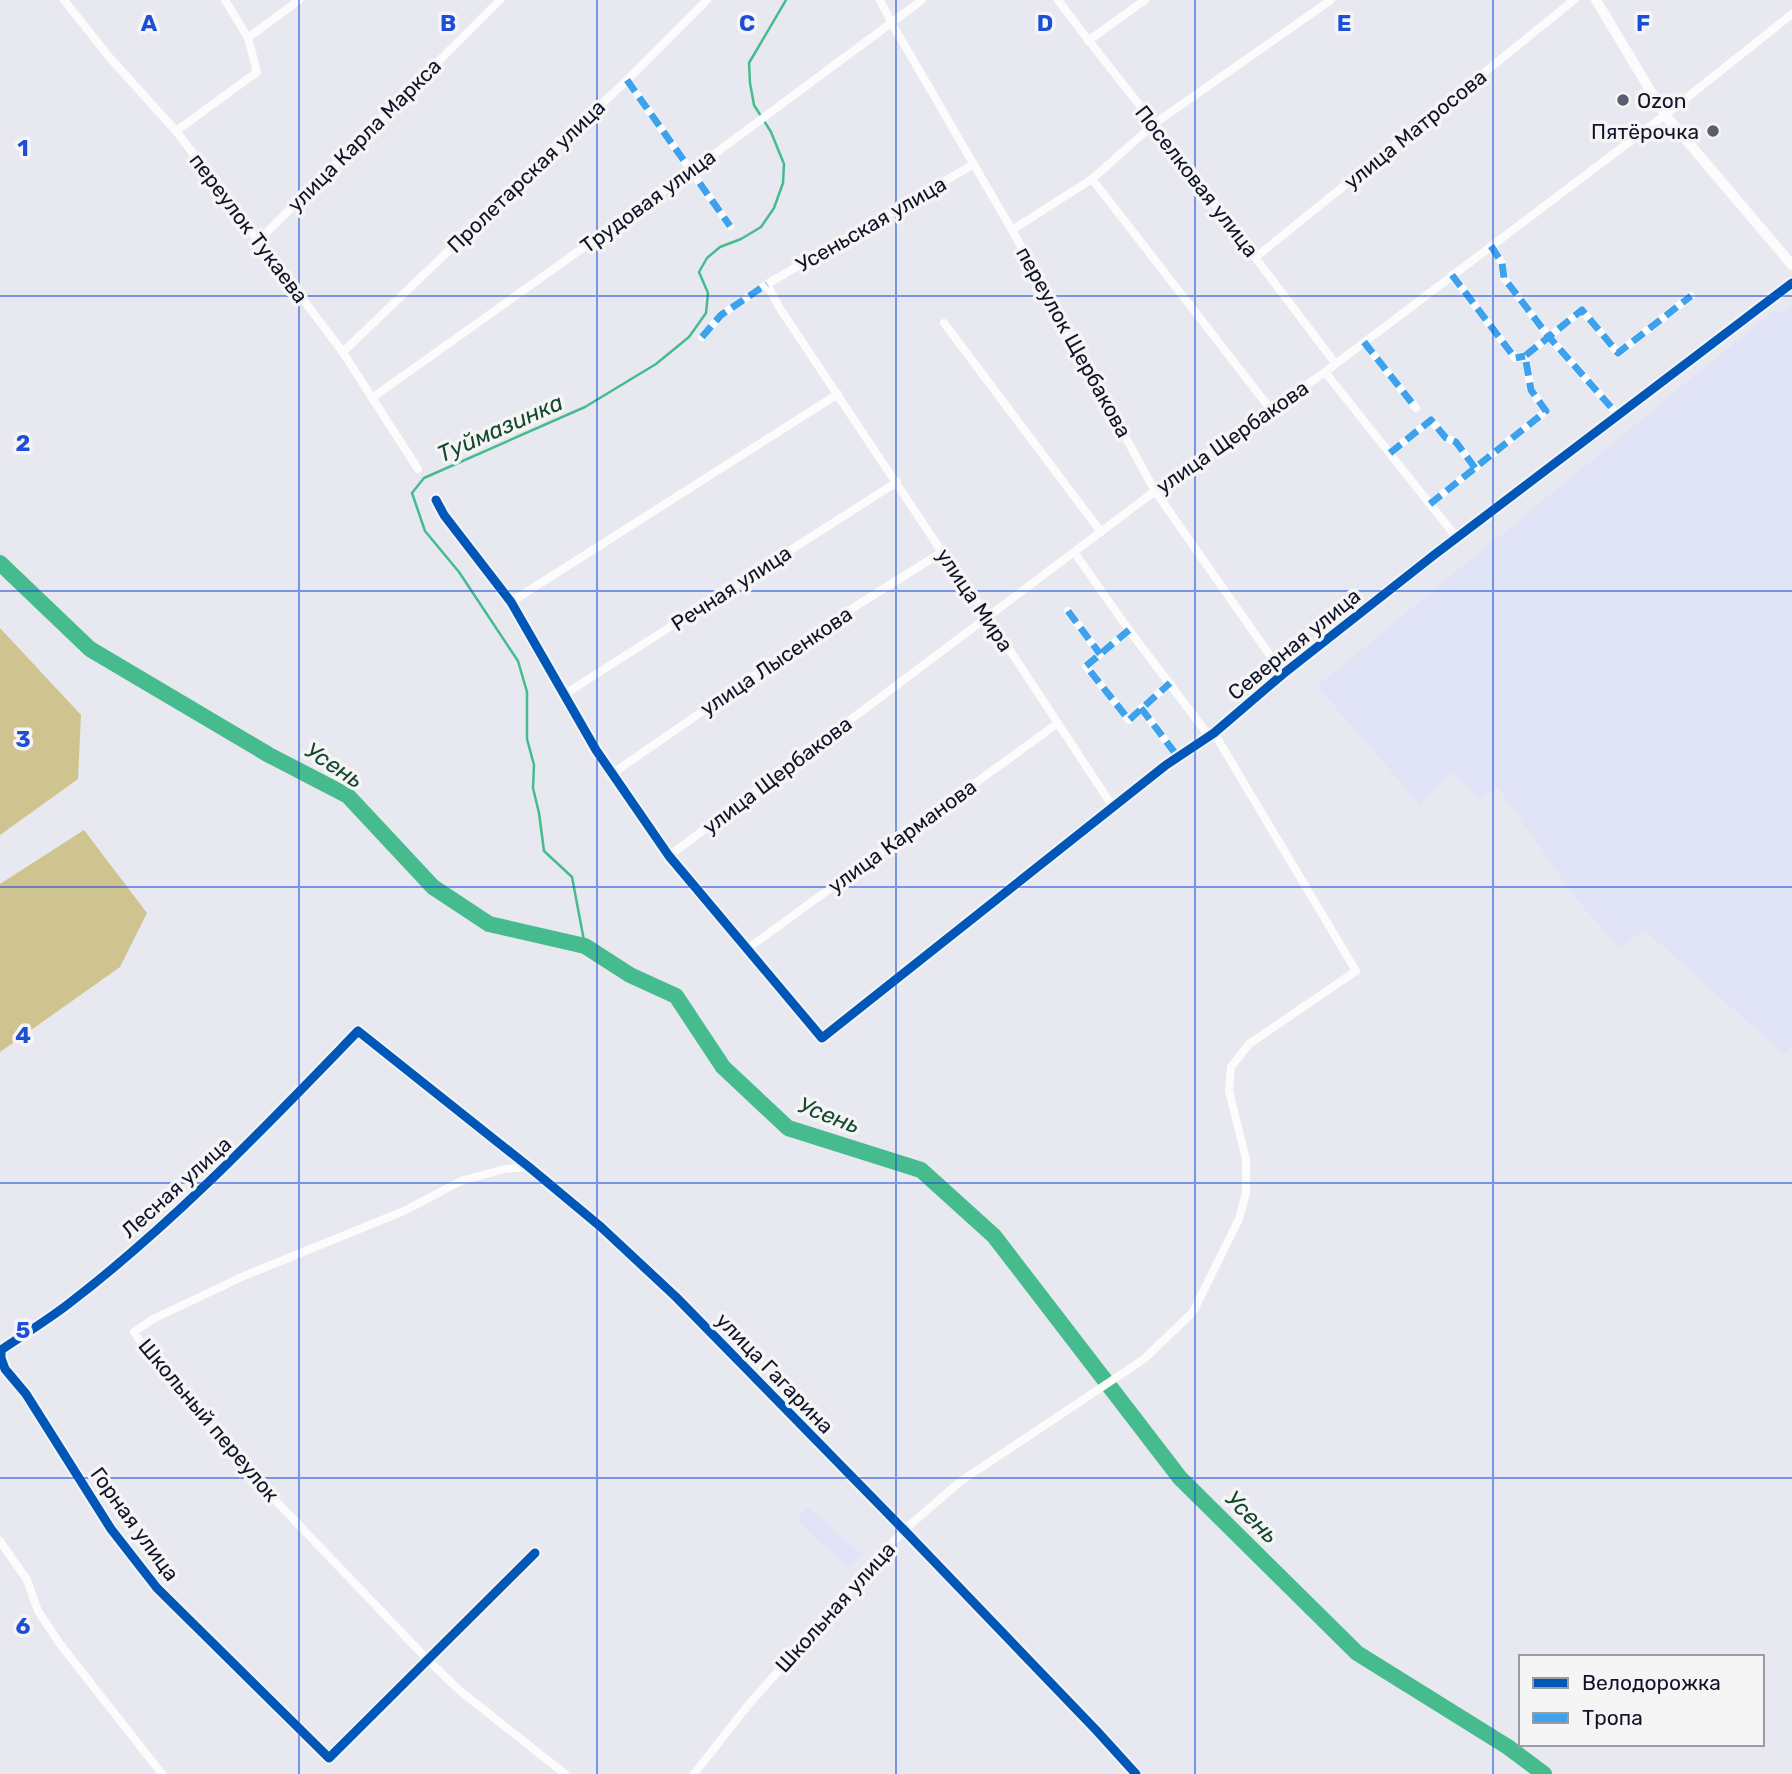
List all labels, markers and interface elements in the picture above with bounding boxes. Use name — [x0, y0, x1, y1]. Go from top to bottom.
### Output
text: A — [141, 9, 158, 37]
text: B — [440, 9, 456, 37]
text: C — [739, 9, 755, 37]
text: D — [1037, 9, 1053, 37]
text: E — [1337, 9, 1351, 37]
text: F — [1636, 9, 1650, 37]
street label: улица Карла Маркса — [282, 53, 446, 217]
street label: улица Матросова — [1339, 64, 1491, 194]
place label: Ozon — [1637, 88, 1687, 113]
marker: Ozon — [1615, 92, 1631, 108]
street label: Пролетарская улица — [442, 94, 610, 258]
street label: Поселковая улица — [1130, 100, 1264, 262]
place label: Пятёрочка — [1591, 119, 1699, 144]
marker: Пятёрочка — [1705, 123, 1721, 139]
text: 1 — [17, 134, 29, 162]
street label: Трудовая улица — [576, 144, 720, 258]
street label: переулок Тукаева — [184, 148, 314, 308]
street label: Усеньская улица — [792, 171, 950, 277]
street label: переулок Щербакова — [1011, 242, 1137, 442]
street label: улица Щербакова — [1151, 375, 1313, 499]
water label: Туймазинка — [433, 388, 567, 468]
text: 2 — [16, 429, 30, 457]
street label: Речная улица — [666, 540, 796, 636]
street label: улица Мира — [931, 544, 1019, 656]
street label: Северная улица — [1223, 583, 1365, 705]
street label: улица Лысенкова — [695, 601, 857, 721]
street label: улица Щербакова — [698, 711, 856, 839]
text: 3 — [15, 725, 31, 753]
water label: Усень — [300, 736, 368, 794]
street label: улица Карманова — [823, 774, 981, 898]
text: 4 — [15, 1021, 31, 1049]
water label: Усень — [794, 1091, 864, 1139]
street label: Лесная улица — [116, 1131, 236, 1243]
street label: улица Гагарина — [711, 1307, 839, 1439]
text: 5 — [16, 1316, 31, 1344]
street label: Школьный переулок — [133, 1333, 285, 1507]
street label: Горная улица — [85, 1462, 185, 1586]
water label: Усень — [1220, 1485, 1284, 1549]
street label: Школьная улица — [770, 1537, 900, 1677]
text: 6 — [16, 1612, 31, 1640]
legend — [1519, 1655, 1764, 1746]
text: Велодорожка — [1582, 1670, 1721, 1695]
text: Тропа — [1582, 1705, 1643, 1730]

